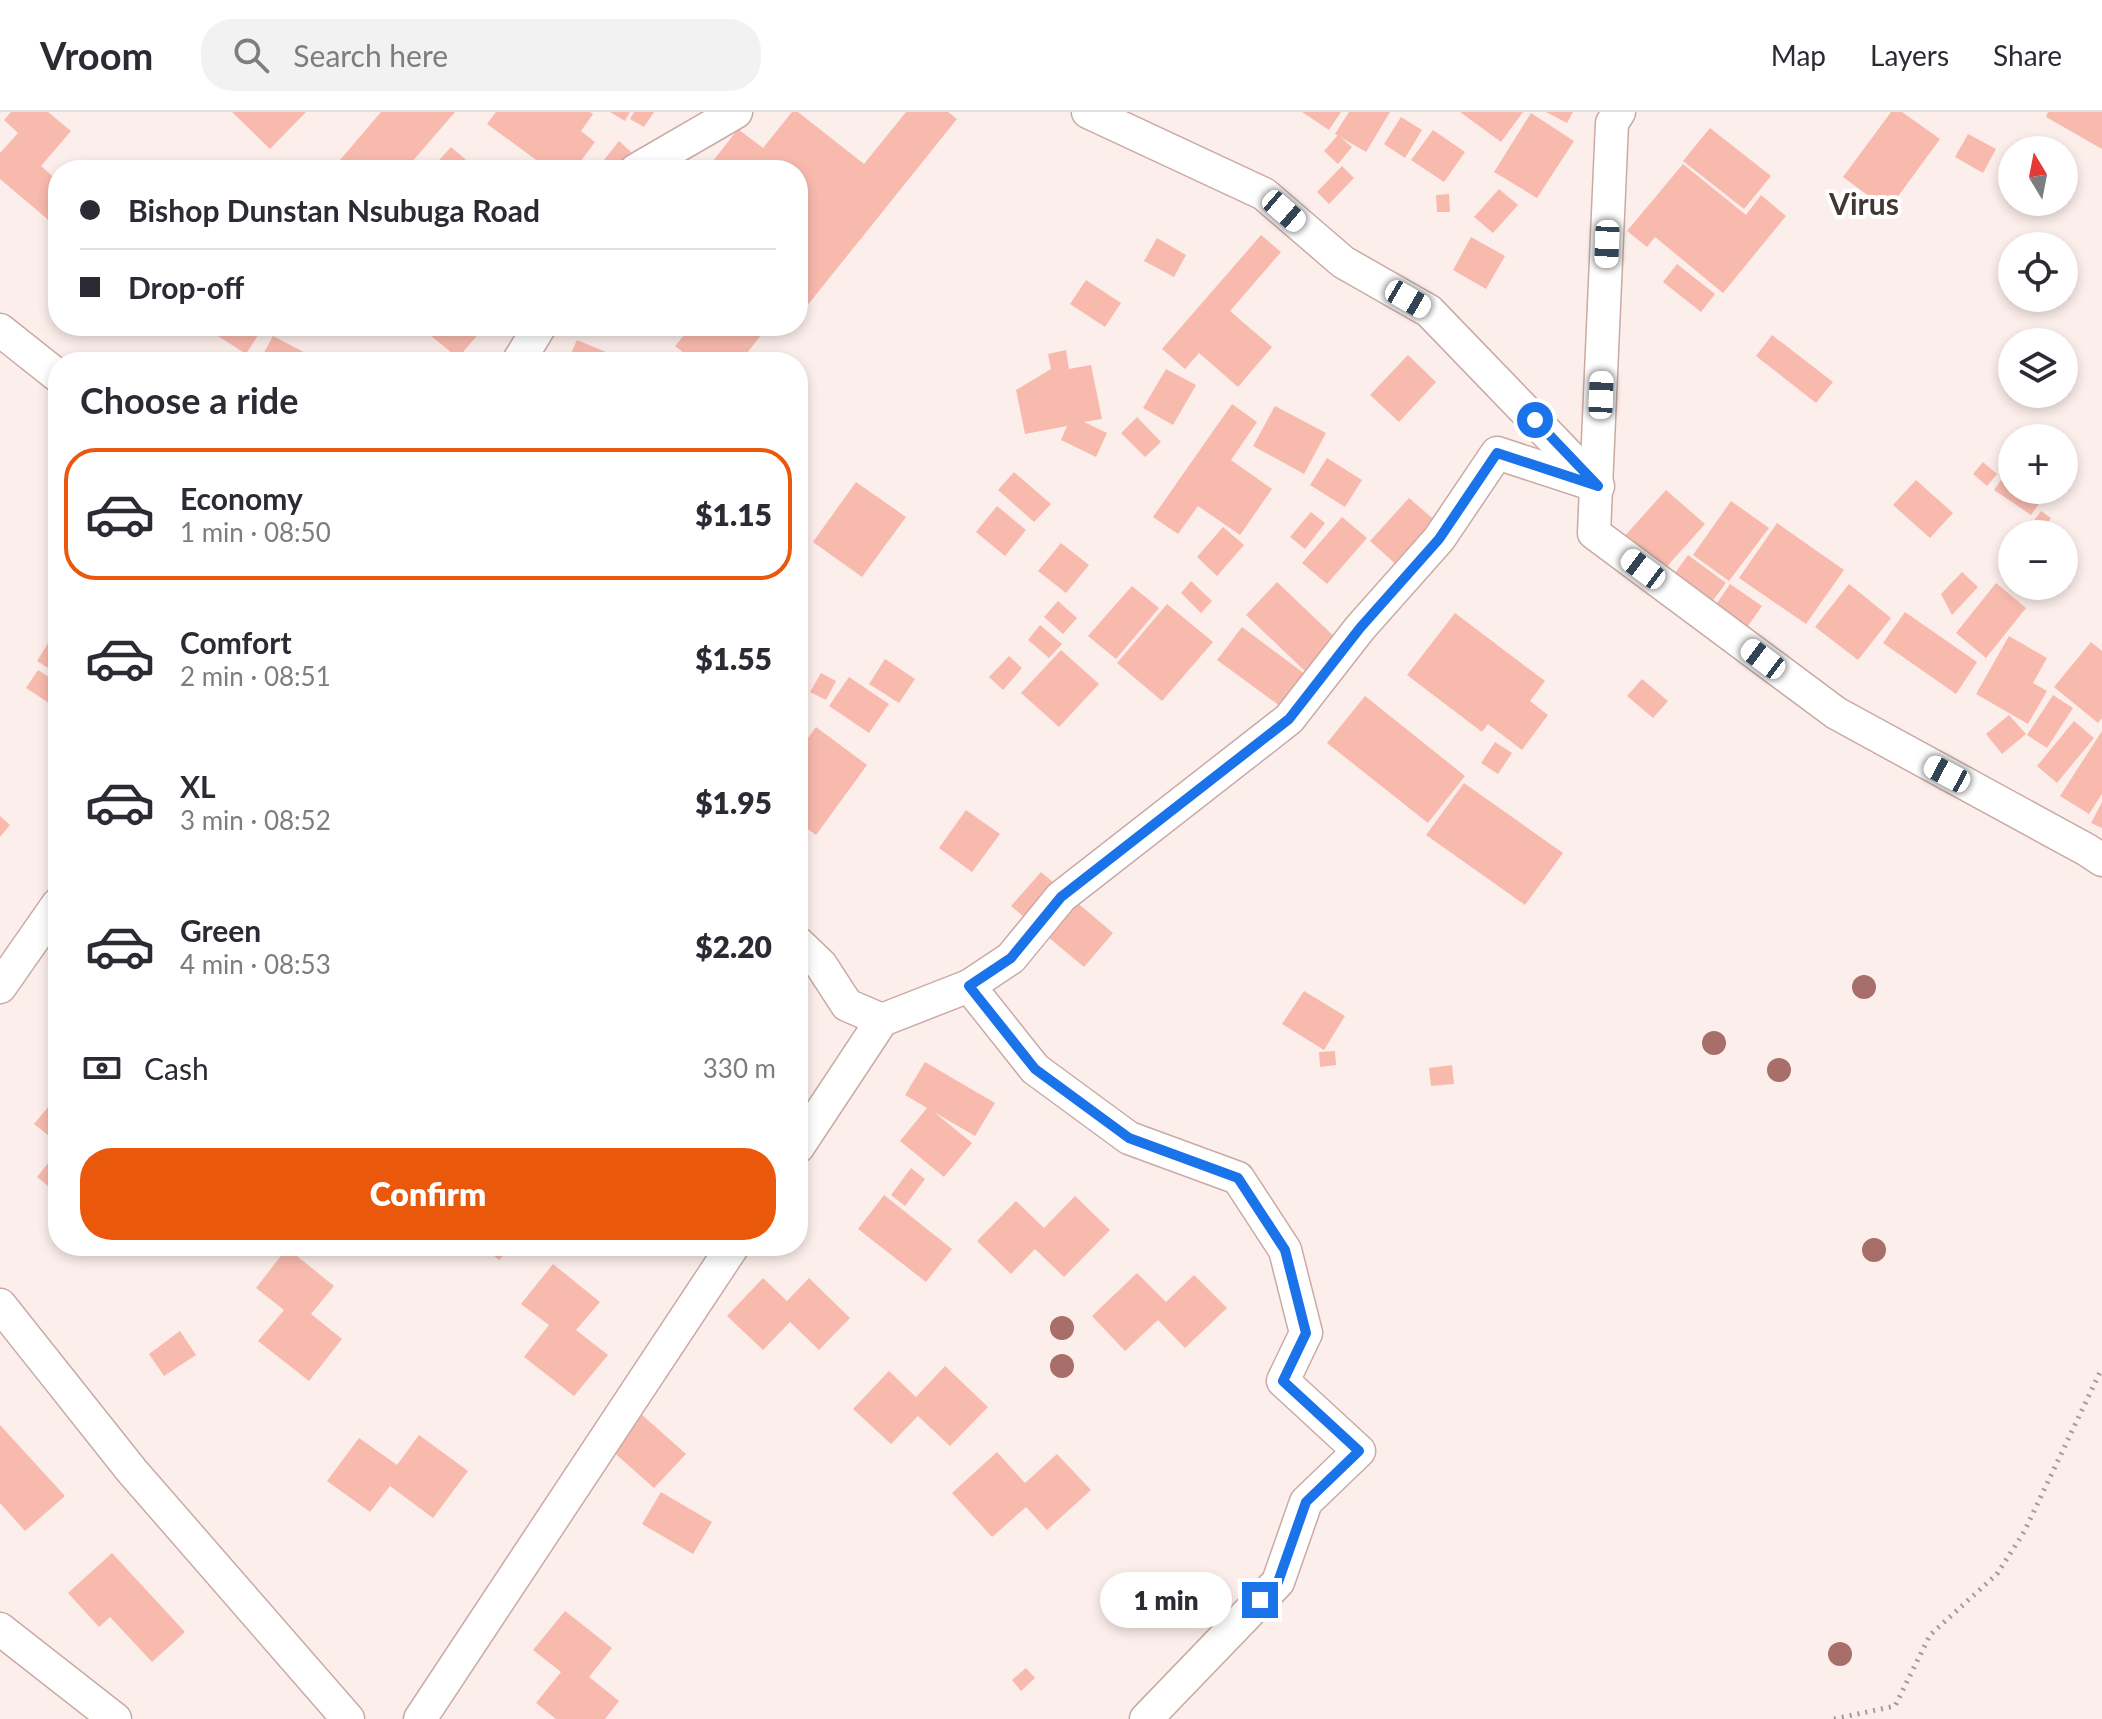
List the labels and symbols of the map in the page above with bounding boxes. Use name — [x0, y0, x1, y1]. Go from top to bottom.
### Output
north arrow — [1998, 136, 2078, 216]
district label: Virus — [1828, 185, 1899, 221]
car — [1258, 186, 1310, 236]
car — [1594, 220, 1620, 268]
car — [1381, 277, 1435, 321]
car — [1588, 371, 1614, 419]
route start — [1517, 402, 1553, 438]
car — [1617, 545, 1669, 593]
car — [1737, 635, 1789, 683]
car — [1920, 752, 1974, 796]
callout: 1 min — [1100, 1572, 1232, 1628]
route end — [1242, 1582, 1278, 1618]

